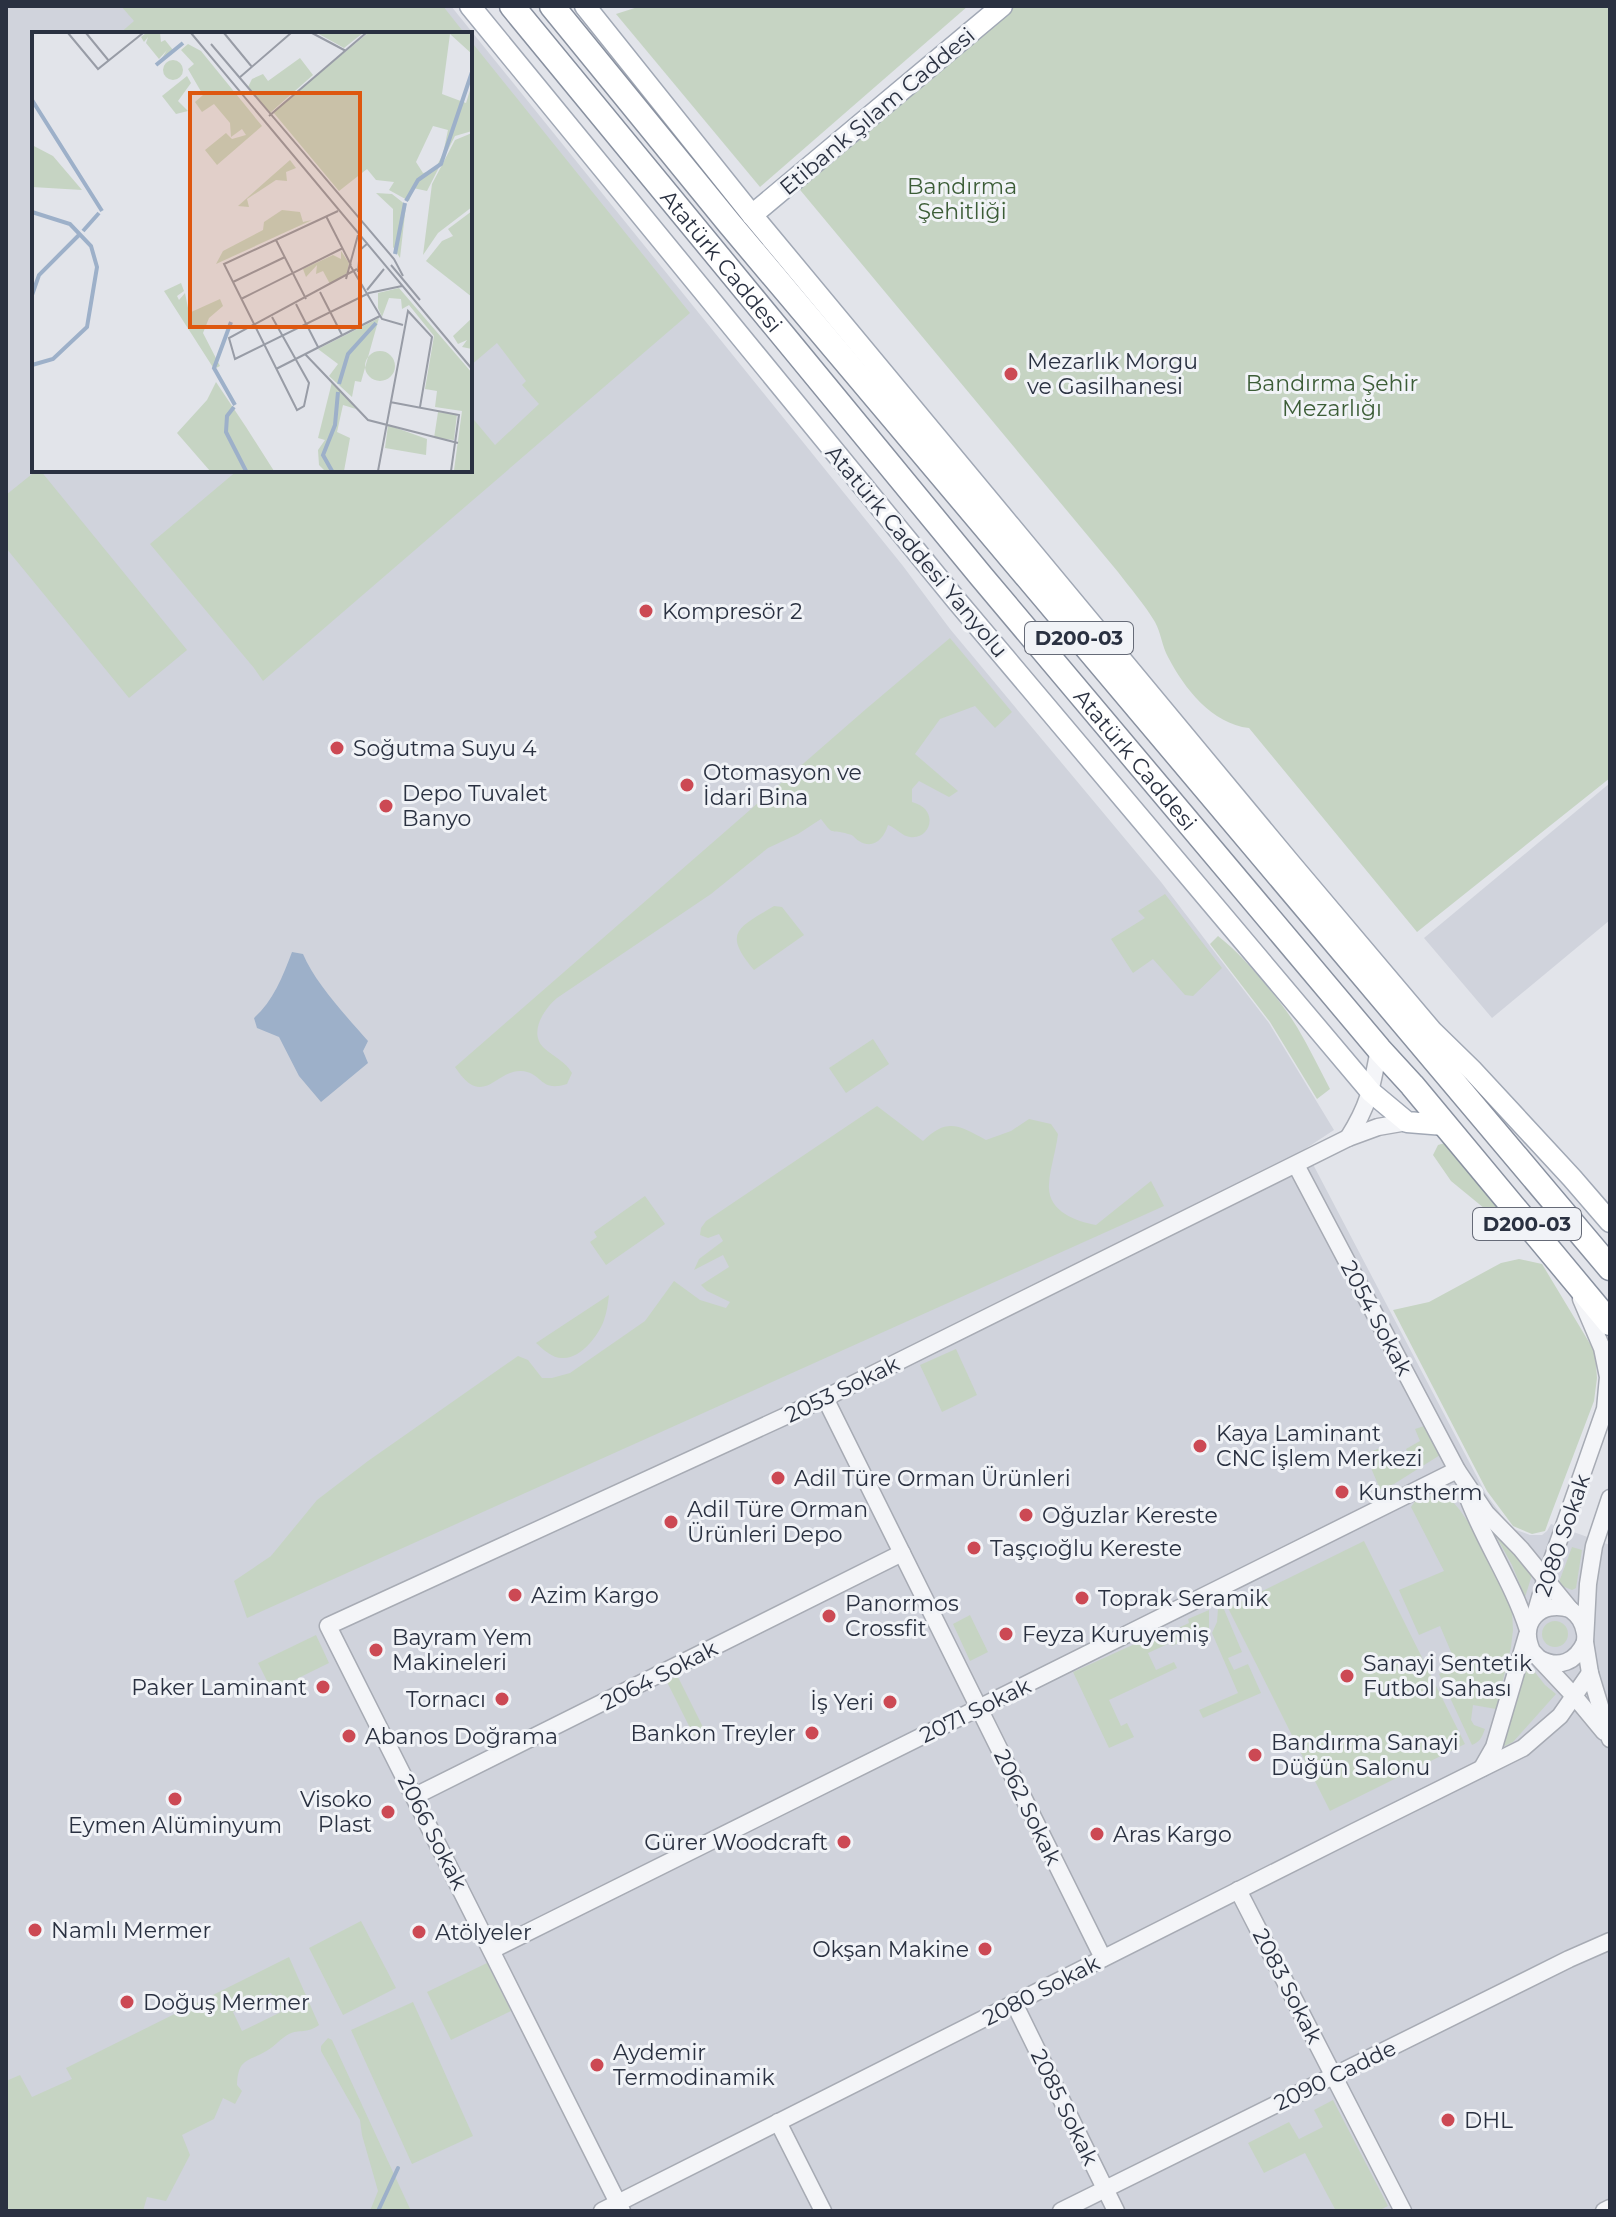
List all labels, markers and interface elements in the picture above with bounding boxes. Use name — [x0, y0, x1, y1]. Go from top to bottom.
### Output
street label: Etibank Şılam Caddesi — [774, 22, 980, 201]
inset map — [32, 32, 472, 472]
park label: Bandırma Şehitliği — [907, 173, 1017, 225]
street label: Atatürk Caddesi — [655, 184, 788, 338]
place label: Mezarlık Morgu ve Gasilhanesi — [1027, 348, 1198, 400]
marker: Mezarlık Morgu ve Gasilhanesi — [1002, 365, 1020, 383]
park label: Bandırma Şehir Mezarlığı — [1246, 370, 1418, 422]
street label: Atatürk Caddesi Yanyolu — [820, 440, 1013, 663]
place label: Kompresör 2 — [662, 598, 803, 625]
marker: Kompresör 2 — [637, 602, 655, 620]
road number: D200-03 — [1025, 622, 1133, 654]
street label: Atatürk Caddesi — [1068, 684, 1202, 836]
place label: Soğutma Suyu 4 — [353, 735, 537, 762]
marker: Soğutma Suyu 4 — [328, 739, 346, 757]
place label: Otomasyon ve İdari Bina — [703, 759, 862, 811]
marker: Otomasyon ve İdari Bina — [678, 776, 696, 794]
place label: Depo Tuvalet Banyo — [402, 780, 548, 832]
marker: Depo Tuvalet Banyo — [377, 797, 395, 815]
road number: D200-03 — [1473, 1208, 1581, 1240]
street label: 2054 Sokak — [1335, 1256, 1418, 1381]
street label: 2053 Sokak — [781, 1350, 905, 1429]
place label: Kaya Laminant CNC İşlem Merkezi — [1216, 1420, 1423, 1472]
marker: Kaya Laminant CNC İşlem Merkezi — [1191, 1437, 1209, 1455]
place label: Adil Türe Orman Ürünleri — [794, 1465, 1071, 1492]
marker: Adil Türe Orman Ürünleri — [769, 1469, 787, 1487]
street label: 2080 Sokak — [1529, 1470, 1596, 1600]
place label: Kunstherm — [1358, 1479, 1483, 1506]
marker: Kunstherm — [1333, 1483, 1351, 1501]
place label: Adil Türe Orman Ürünleri Depo — [687, 1496, 868, 1548]
place label: Oğuzlar Kereste — [1042, 1502, 1218, 1529]
marker: Oğuzlar Kereste — [1017, 1506, 1035, 1524]
marker: Adil Türe Orman Ürünleri Depo — [662, 1513, 680, 1531]
place label: Taşçıoğlu Kereste — [990, 1535, 1182, 1562]
marker: Taşçıoğlu Kereste — [965, 1539, 983, 1557]
place label: Azim Kargo — [531, 1582, 659, 1609]
place label: Toprak Seramik — [1098, 1585, 1269, 1612]
marker: Azim Kargo — [506, 1586, 524, 1604]
marker: Toprak Seramik — [1073, 1589, 1091, 1607]
place label: Panormos Crossfit — [845, 1590, 959, 1642]
marker: Panormos Crossfit — [820, 1607, 838, 1625]
place label: Feyza Kuruyemiş — [1022, 1621, 1209, 1648]
place label: Bayram Yem Makineleri — [392, 1624, 532, 1676]
marker: Feyza Kuruyemiş — [997, 1625, 1015, 1643]
street label: 2064 Sokak — [596, 1634, 723, 1716]
marker: Bayram Yem Makineleri — [367, 1641, 385, 1659]
place label: Sanayi Sentetik Futbol Sahası — [1363, 1650, 1533, 1702]
marker: Sanayi Sentetik Futbol Sahası — [1338, 1667, 1356, 1685]
street label: 2071 Sokak — [915, 1672, 1036, 1749]
place label: Paker Laminant — [131, 1674, 307, 1701]
marker: Paker Laminant — [314, 1678, 332, 1696]
place label: Tornacı — [406, 1686, 486, 1713]
place label: İş Yeri — [810, 1689, 874, 1716]
marker: Tornacı — [493, 1690, 511, 1708]
marker: İş Yeri — [881, 1693, 899, 1711]
place label: Bankon Treyler — [630, 1720, 796, 1747]
place label: Abanos Doğrama — [365, 1723, 558, 1750]
marker: Bankon Treyler — [803, 1724, 821, 1742]
marker: Abanos Doğrama — [340, 1727, 358, 1745]
place label: Bandırma Sanayi Düğün Salonu — [1271, 1729, 1459, 1781]
street label: 2062 Sokak — [988, 1745, 1067, 1870]
marker: Bandırma Sanayi Düğün Salonu — [1246, 1746, 1264, 1764]
street label: 2066 Sokak — [392, 1770, 474, 1895]
place label: Visoko Plast — [300, 1786, 372, 1838]
marker: Eymen Alüminyum — [166, 1790, 184, 1808]
marker: Visoko Plast — [379, 1803, 397, 1821]
place label: Eymen Alüminyum — [68, 1812, 282, 1839]
place label: Aras Kargo — [1113, 1821, 1232, 1848]
marker: Aras Kargo — [1088, 1825, 1106, 1843]
place label: Gürer Woodcraft — [644, 1829, 828, 1856]
marker: Gürer Woodcraft — [835, 1833, 853, 1851]
place label: Namlı Mermer — [51, 1917, 211, 1944]
place label: Atölyeler — [435, 1919, 532, 1946]
marker: Namlı Mermer — [26, 1921, 44, 1939]
marker: Atölyeler — [410, 1923, 428, 1941]
street label: 2083 Sokak — [1247, 1924, 1328, 2049]
place label: Okşan Makine — [812, 1936, 969, 1963]
marker: Okşan Makine — [976, 1940, 994, 1958]
street label: 2080 Sokak — [978, 1949, 1105, 2031]
place label: Doğuş Mermer — [143, 1989, 310, 2016]
marker: Doğuş Mermer — [118, 1993, 136, 2011]
street label: 2090 Cadde — [1270, 2034, 1401, 2117]
place label: Aydemir Termodinamik — [613, 2039, 775, 2091]
street label: 2085 Sokak — [1025, 2045, 1105, 2170]
marker: Aydemir Termodinamik — [588, 2056, 606, 2074]
place label: DHL — [1464, 2107, 1513, 2134]
marker: DHL — [1439, 2111, 1457, 2129]

